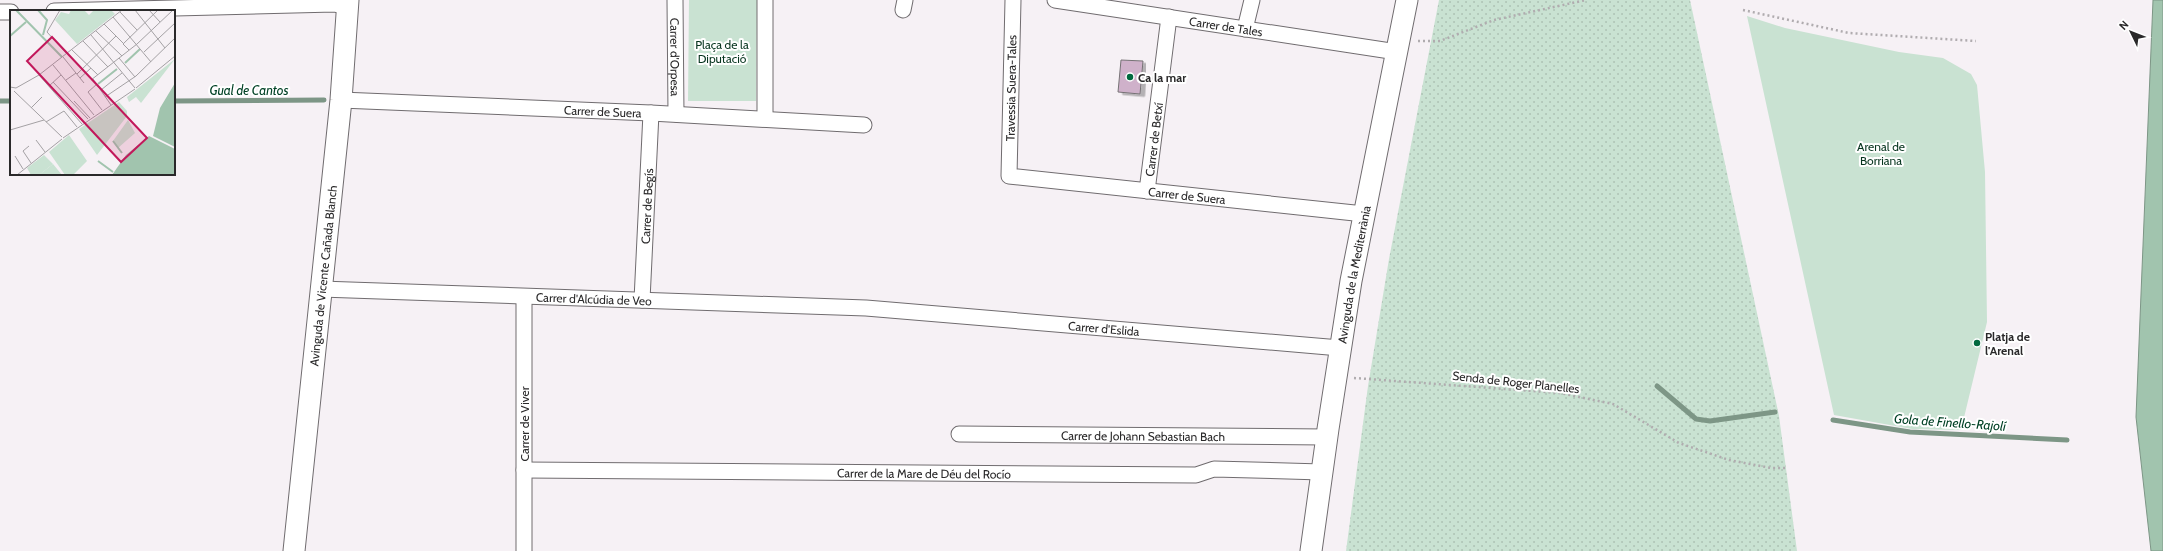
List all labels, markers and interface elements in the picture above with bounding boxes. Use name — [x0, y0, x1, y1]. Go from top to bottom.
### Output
inset map — [10, 10, 175, 175]
north arrow — [2111, 12, 2151, 52]
street label: Carrer de Tales — [1188, 13, 1264, 39]
street label: Carrer d'Orpesa — [668, 18, 683, 97]
text: N — [2116, 18, 2131, 33]
street label: Travessia Suera-Tales — [1003, 35, 1019, 141]
park label: Plaça de la Diputació — [695, 37, 749, 66]
place label: Ca la mar — [1138, 70, 1186, 85]
marker: Ca la mar — [1125, 72, 1135, 82]
water label: Gual de Cantos — [209, 82, 289, 98]
street label: Carrer de Betxí — [1141, 101, 1166, 177]
street label: Carrer de Suera — [564, 102, 642, 120]
park label: Arenal de Borriana — [1857, 139, 1905, 168]
street label: Carrer de Begís — [637, 168, 656, 244]
street label: Carrer de Suera — [1148, 183, 1227, 207]
street label: Avinguda de Vicente Cañada Blanch — [306, 184, 340, 367]
street label: Avinguda de la Mediterrània — [1334, 204, 1373, 344]
street label: Carrer d'Alcúdia de Veo — [536, 289, 652, 308]
street label: Carrer d'Eslida — [1068, 318, 1140, 339]
place label: Platja de l'Arenal — [1985, 329, 2030, 358]
marker: Platja de l'Arenal — [1972, 338, 1982, 348]
street label: Senda de Roger Planelles — [1452, 368, 1580, 396]
street label: Carrer de Viver — [517, 386, 532, 461]
water label: Gola de Finello-Rajolí — [1894, 410, 2008, 435]
street label: Carrer de Johann Sebastian Bach — [1061, 427, 1225, 444]
street label: Carrer de la Mare de Déu del Rocío — [837, 465, 1011, 481]

